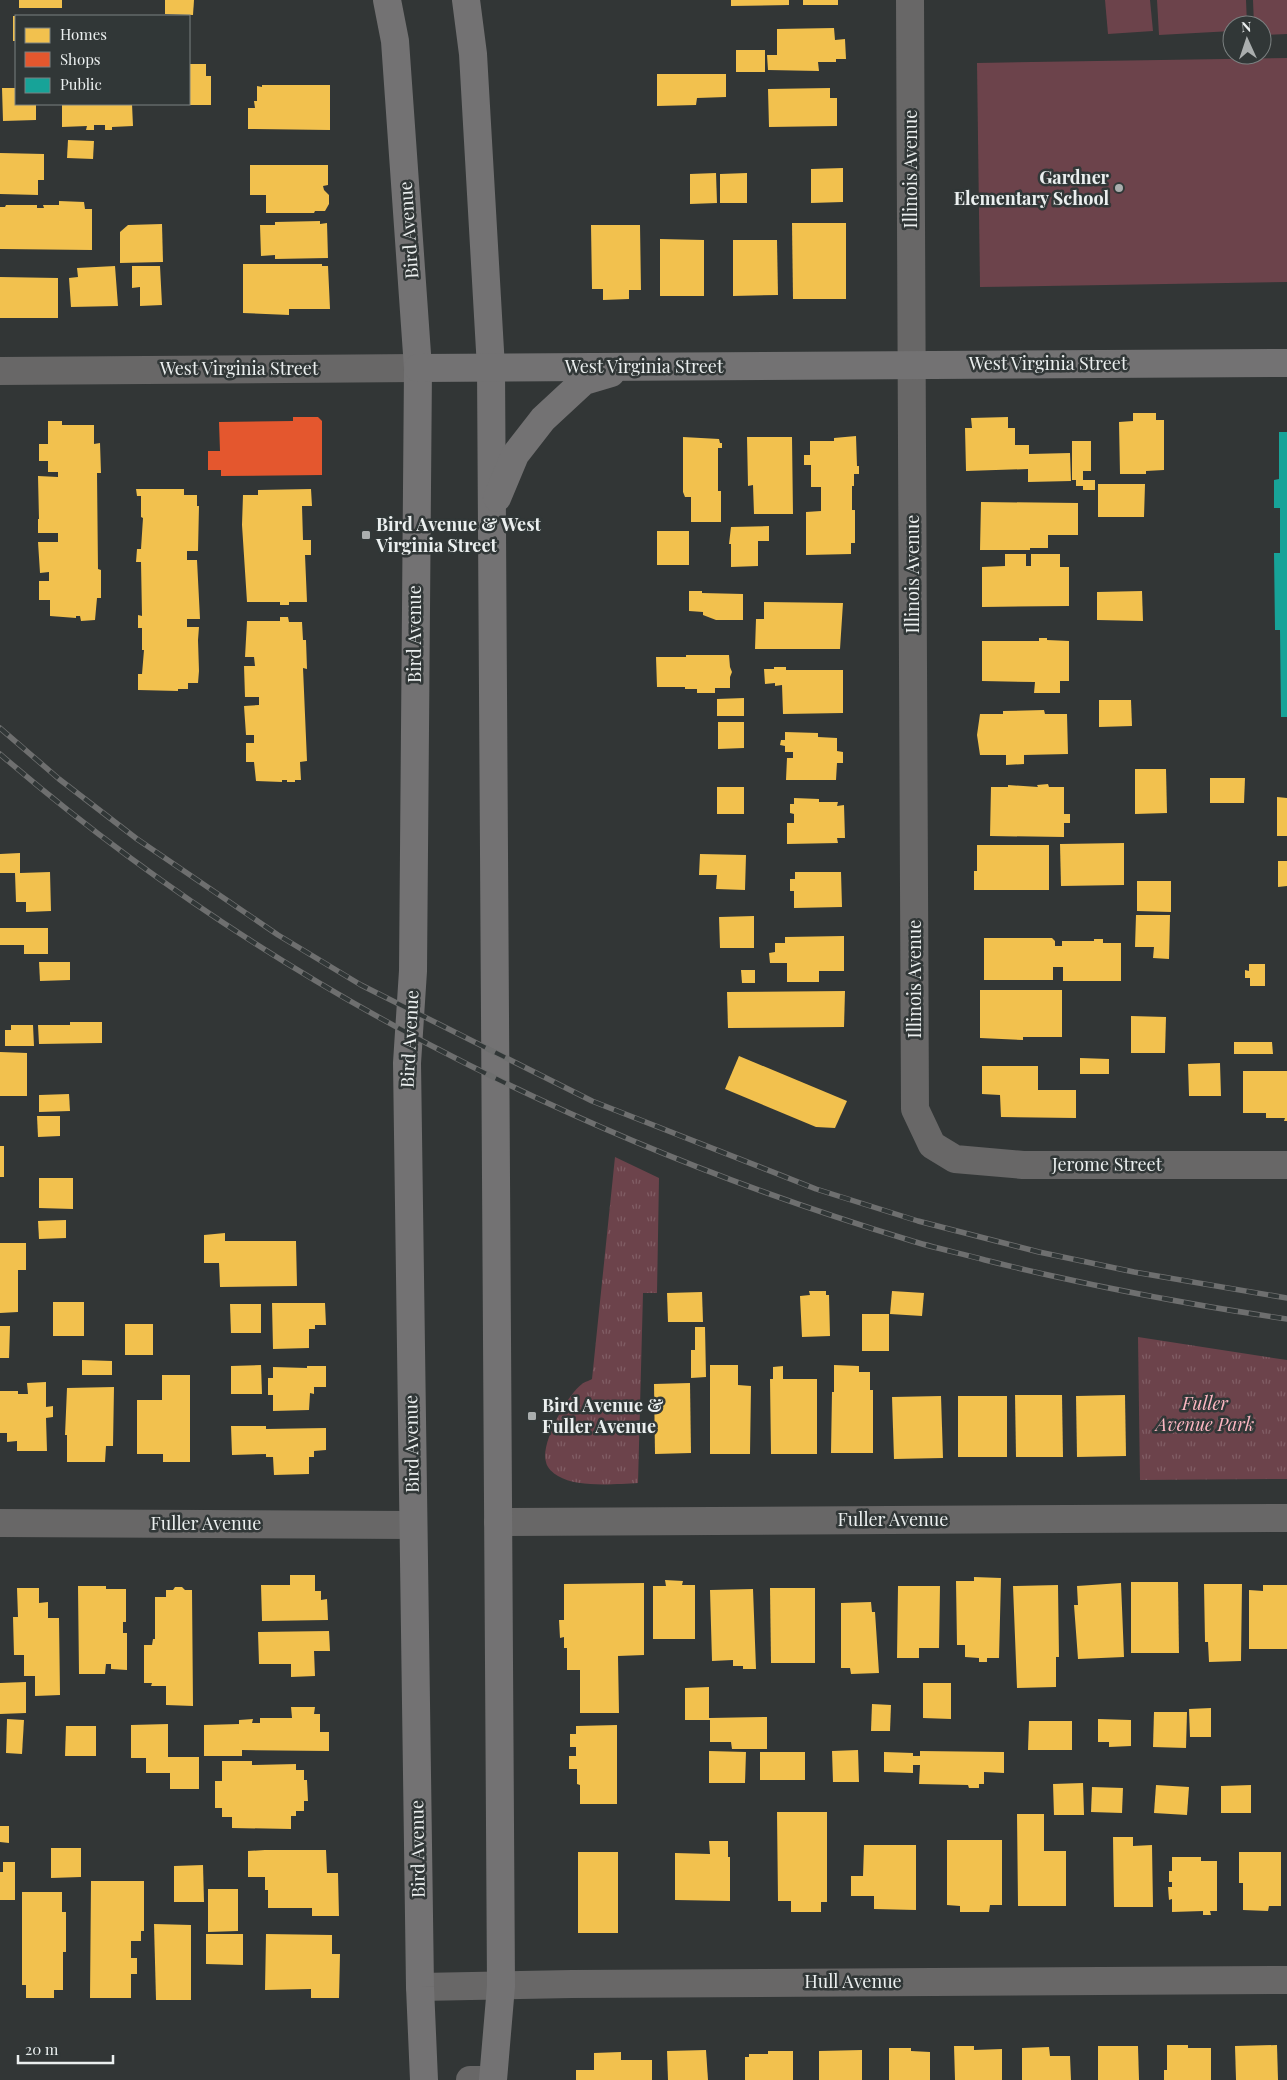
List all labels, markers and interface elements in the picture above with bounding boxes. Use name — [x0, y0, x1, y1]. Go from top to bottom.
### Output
legend — [15, 15, 190, 105]
north arrow — [1222, 15, 1272, 65]
text: N — [1241, 17, 1252, 36]
text: Homes — [60, 24, 107, 44]
text: Shops — [60, 49, 101, 69]
text: Public — [60, 74, 102, 94]
street label: Illinois Avenue — [898, 110, 922, 228]
place label: Gardner Elementary School — [954, 165, 1110, 210]
street label: Bird Avenue — [393, 180, 423, 280]
marker: Gardner Elementary School — [1113, 182, 1125, 194]
street label: West Virginia Street — [968, 351, 1128, 375]
street label: West Virginia Street — [564, 354, 724, 378]
street label: West Virginia Street — [159, 356, 319, 380]
place label: Bird Avenue & West Virginia Street — [375, 512, 541, 557]
street label: Illinois Avenue — [900, 515, 924, 633]
marker: Bird Avenue & West Virginia Street — [360, 529, 372, 541]
street label: Bird Avenue — [402, 585, 426, 683]
street label: Illinois Avenue — [902, 920, 926, 1038]
street label: Bird Avenue — [394, 989, 424, 1088]
street label: Jerome Street — [1051, 1152, 1163, 1176]
park label: Fuller Avenue Park — [1154, 1391, 1254, 1436]
place label: Bird Avenue & Fuller Avenue — [542, 1393, 663, 1438]
street label: Bird Avenue — [398, 1395, 424, 1493]
marker: Bird Avenue & Fuller Avenue — [526, 1410, 538, 1422]
street label: Fuller Avenue — [838, 1507, 948, 1531]
street label: Fuller Avenue — [151, 1511, 261, 1535]
street label: Bird Avenue — [404, 1800, 430, 1898]
street label: Hull Avenue — [804, 1969, 902, 1993]
scale bar — [18, 2032, 112, 2064]
text: 20 m — [25, 2039, 59, 2059]

